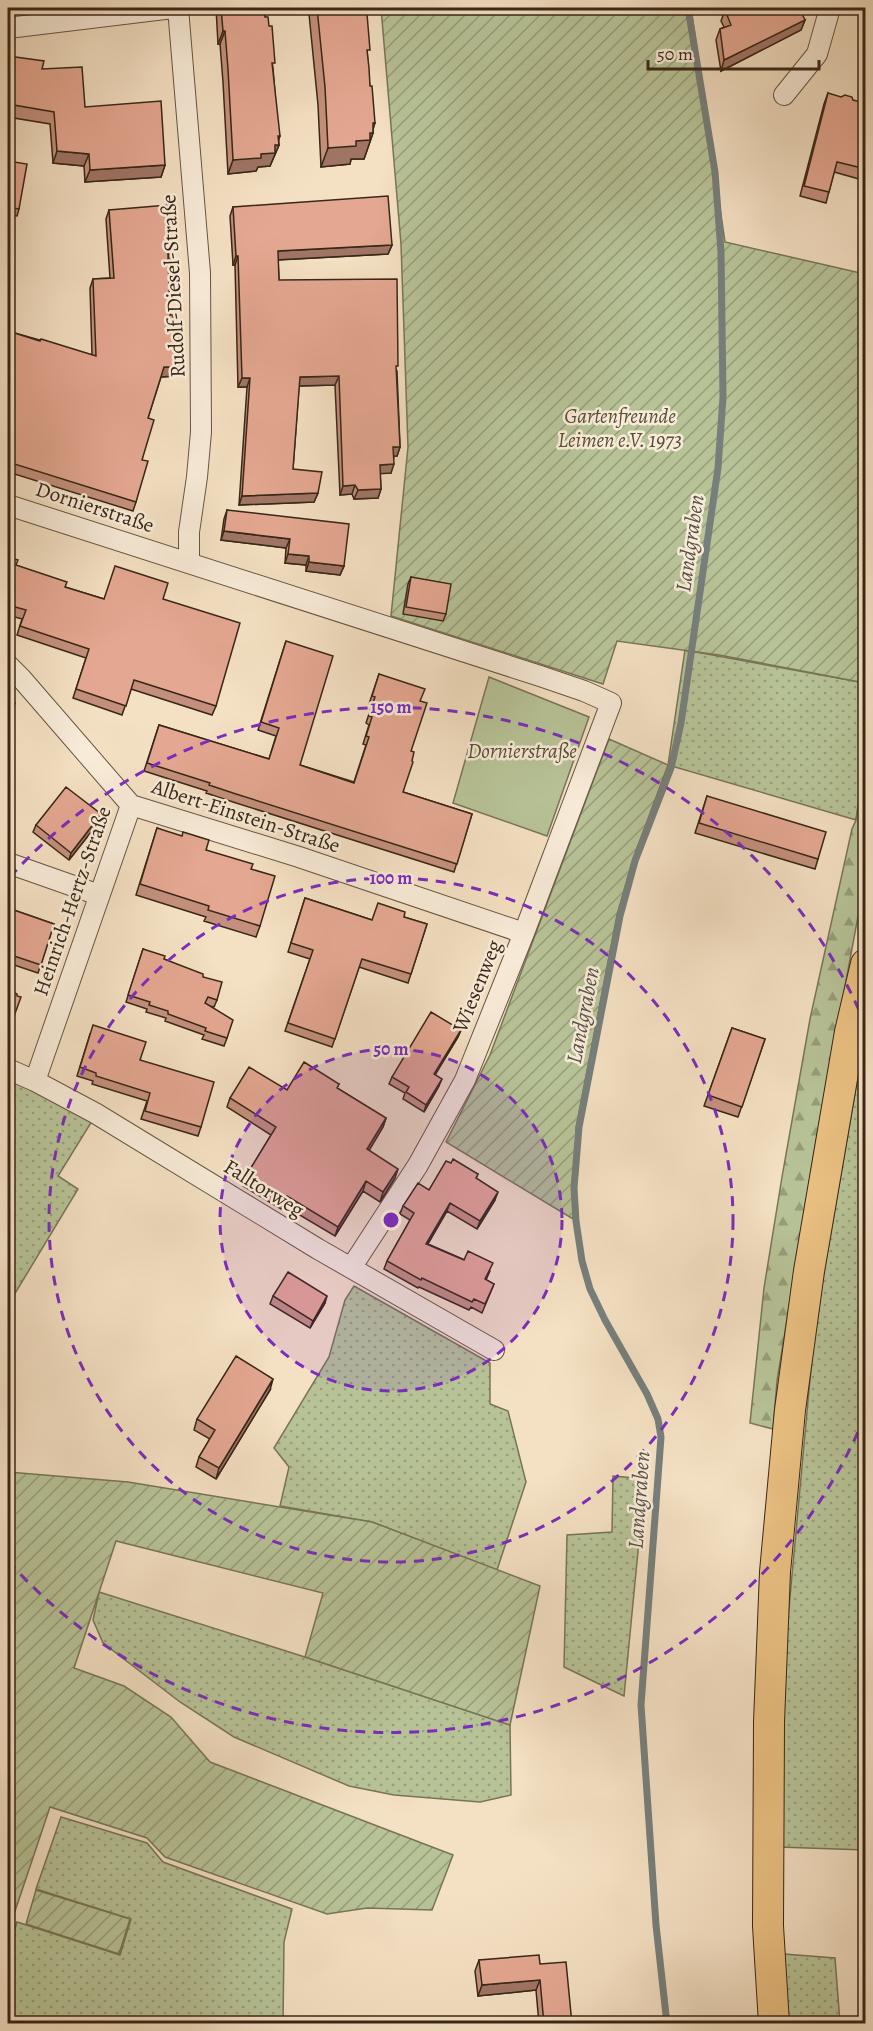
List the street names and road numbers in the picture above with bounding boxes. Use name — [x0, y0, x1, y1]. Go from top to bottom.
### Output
street label: Rudolf-Diesel-Straße — [154, 194, 192, 378]
street label: Dornierstraße — [32, 475, 158, 539]
street label: Albert-Einstein-Straße — [147, 772, 344, 860]
street label: Heinrich-Hertz-Straße — [26, 803, 118, 999]
street label: Wiesenweg — [445, 935, 508, 1037]
street label: Falltorweg — [218, 1152, 310, 1224]

